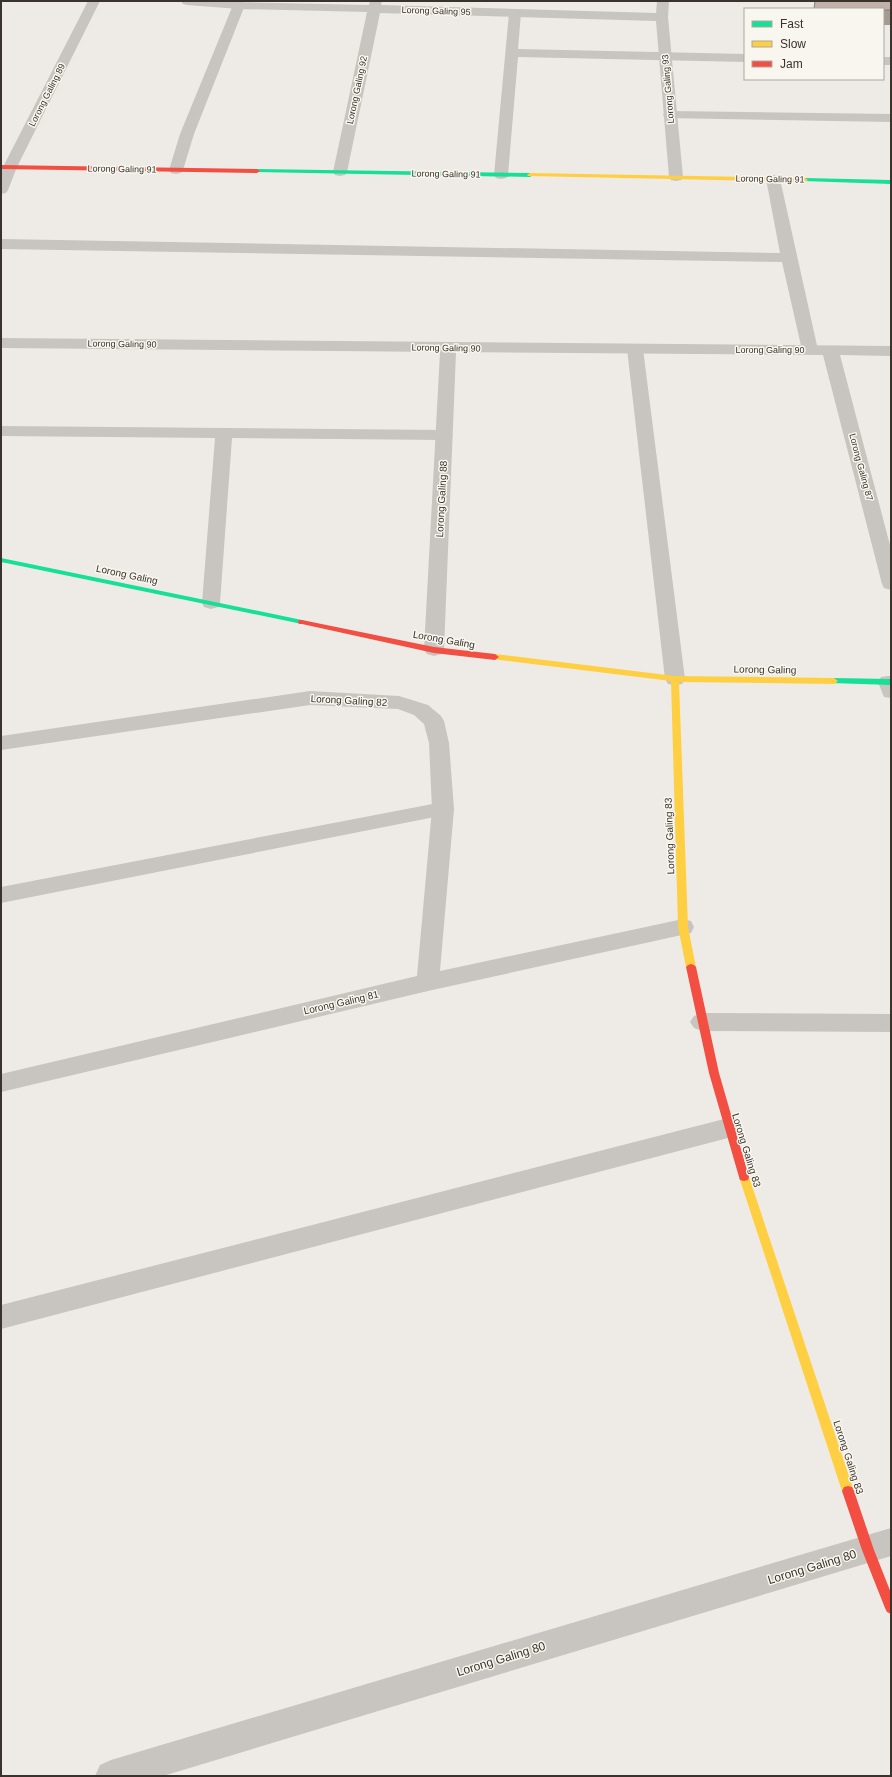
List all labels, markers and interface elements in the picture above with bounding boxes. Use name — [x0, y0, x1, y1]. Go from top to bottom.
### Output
street label: Lorong Galing 95 — [401, 5, 471, 17]
legend — [744, 8, 884, 80]
text: Fast — [780, 17, 804, 31]
text: Slow — [780, 37, 806, 51]
street label: Lorong Galing 93 — [660, 54, 676, 124]
street label: Lorong Galing 92 — [345, 55, 369, 125]
text: Jam — [780, 57, 803, 71]
street label: Lorong Galing 89 — [27, 62, 67, 128]
street label: Lorong Galing 91 — [87, 163, 157, 175]
street label: Lorong Galing 91 — [411, 168, 481, 180]
street label: Lorong Galing 91 — [735, 173, 805, 185]
street label: Lorong Galing 90 — [87, 338, 157, 350]
street label: Lorong Galing 90 — [411, 342, 481, 354]
street label: Lorong Galing 90 — [735, 345, 805, 355]
street label: Lorong Galing 87 — [847, 432, 875, 502]
street label: Lorong Galing 88 — [434, 460, 449, 538]
street label: Lorong Galing — [95, 563, 159, 586]
street label: Lorong Galing — [412, 629, 476, 650]
street label: Lorong Galing — [733, 663, 796, 676]
street label: Lorong Galing 82 — [310, 693, 388, 708]
street label: Lorong Galing 83 — [663, 797, 676, 875]
street label: Lorong Galing 81 — [302, 988, 380, 1016]
street label: Lorong Galing 83 — [730, 1112, 763, 1189]
street label: Lorong Galing 83 — [831, 1419, 866, 1496]
street label: Lorong Galing 80 — [766, 1547, 858, 1587]
street label: Lorong Galing 80 — [455, 1639, 547, 1679]

